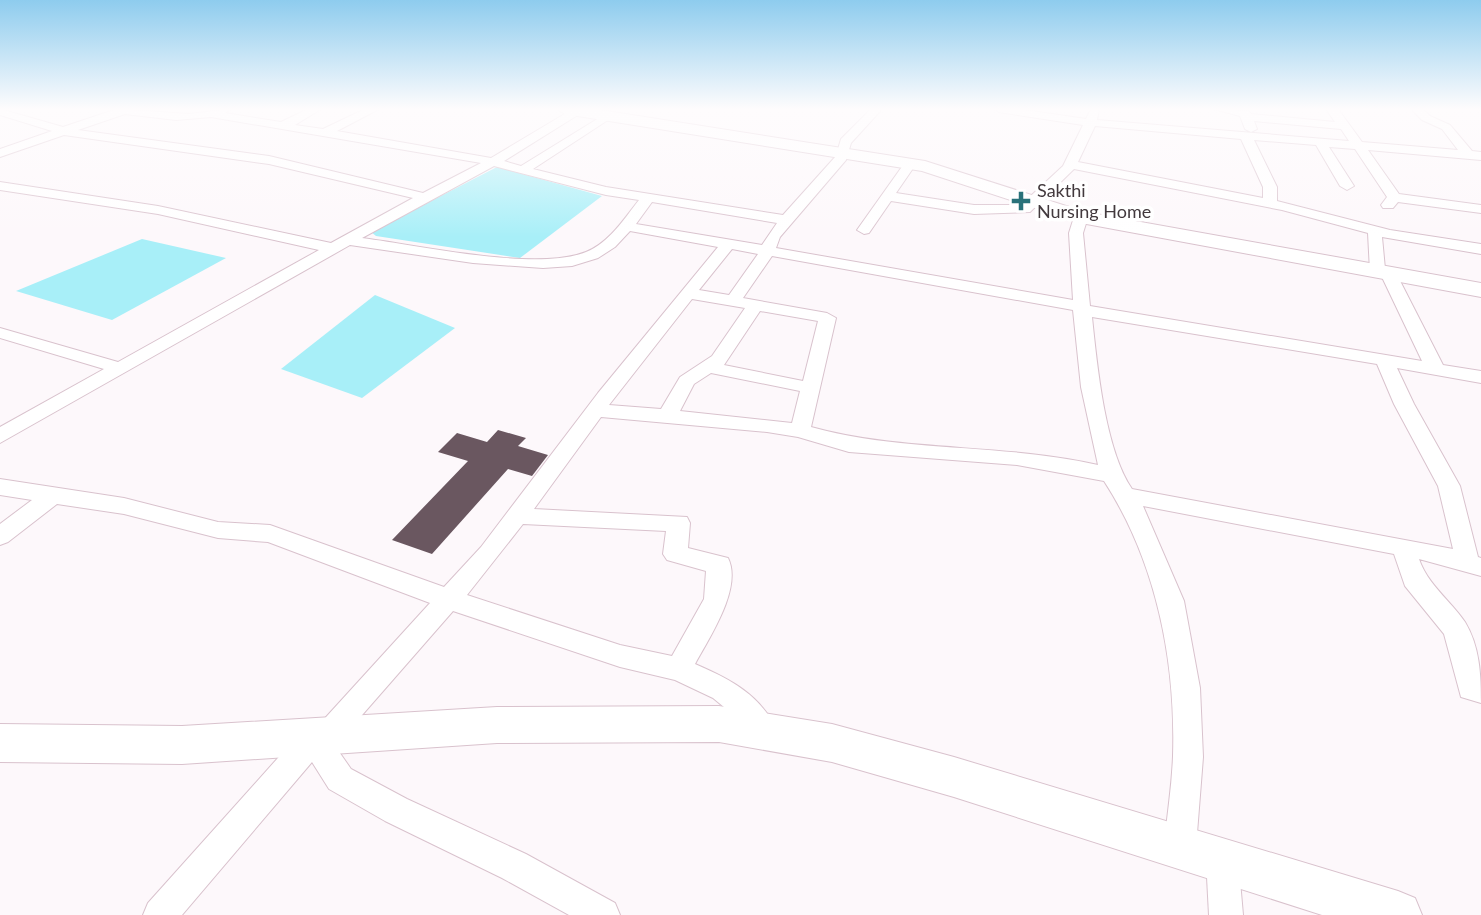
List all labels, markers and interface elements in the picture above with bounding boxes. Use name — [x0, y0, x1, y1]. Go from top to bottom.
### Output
place label: Sakthi Nursing Home — [1037, 179, 1151, 222]
marker: Sakthi Nursing Home — [1011, 191, 1031, 211]

